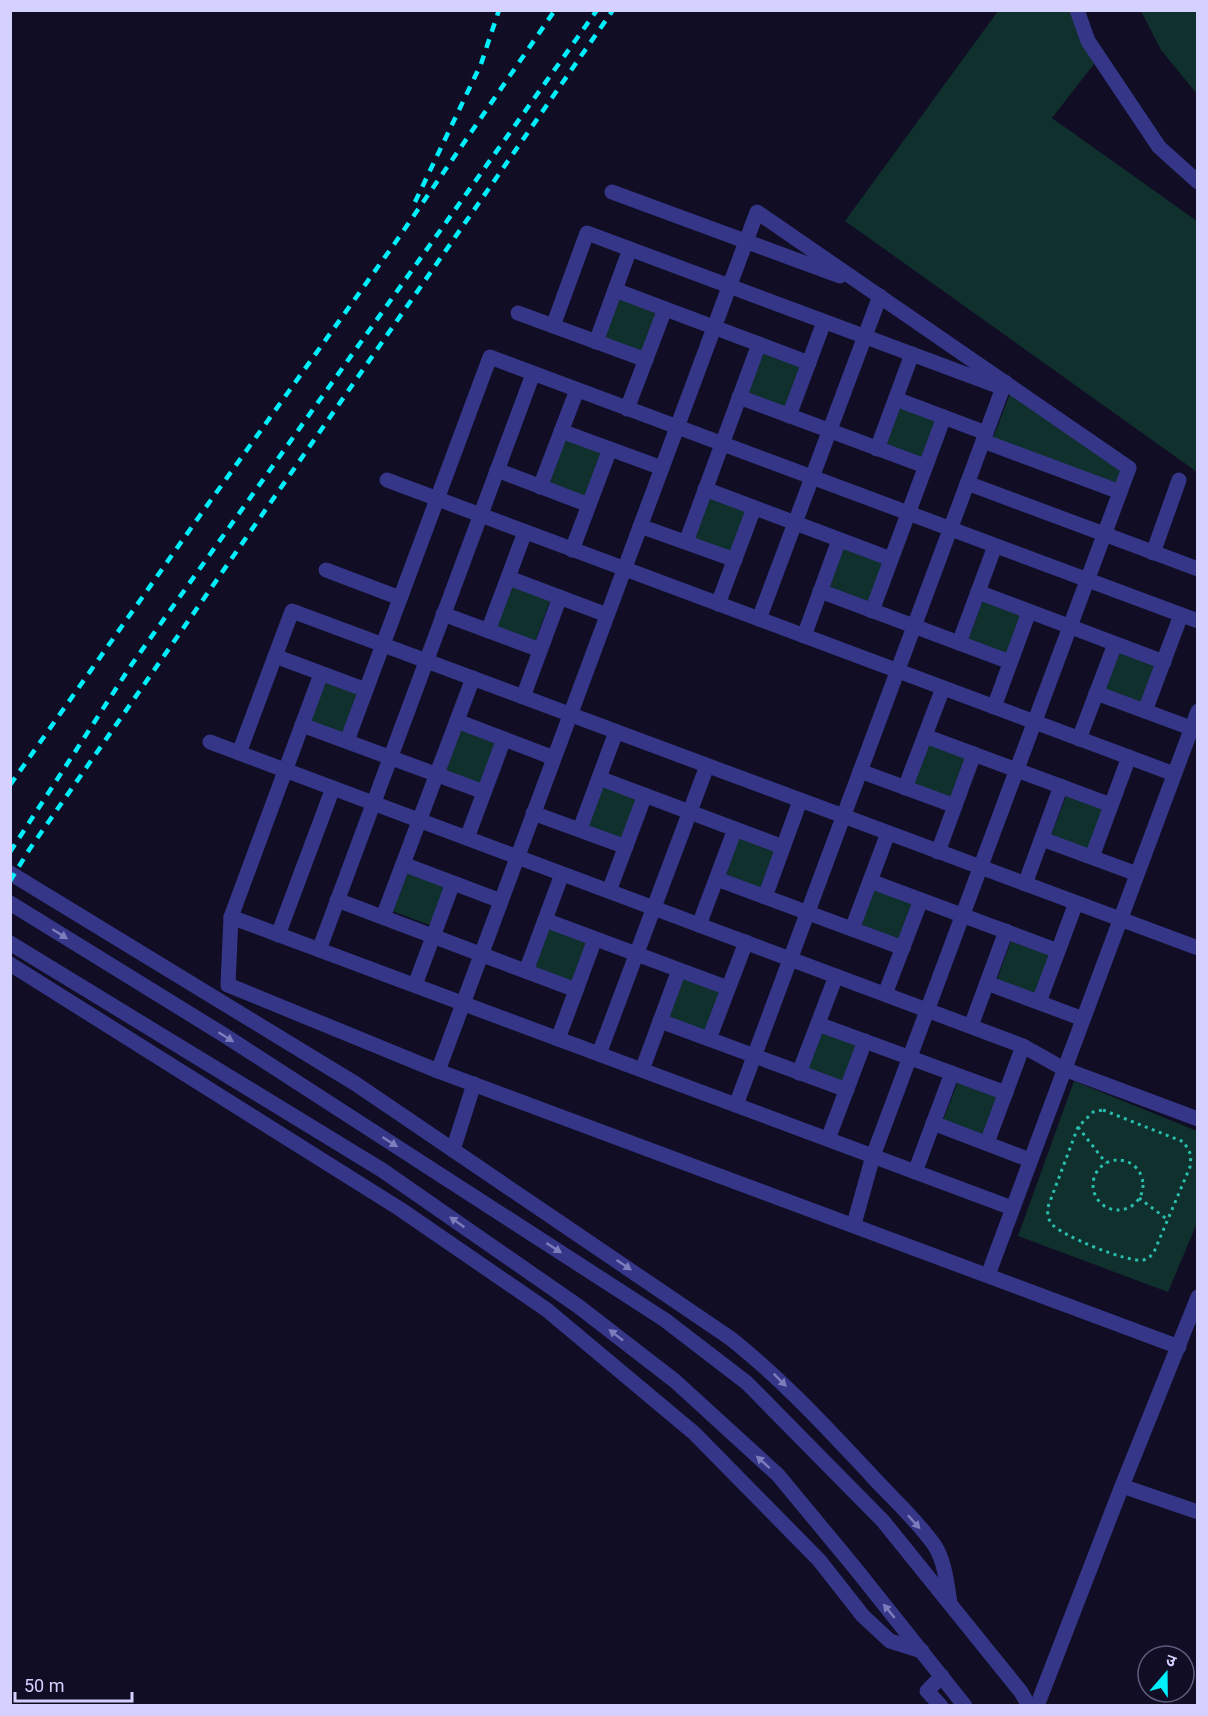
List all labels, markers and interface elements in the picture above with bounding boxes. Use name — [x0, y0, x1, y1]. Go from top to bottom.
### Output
one-way arrow — [52, 929, 68, 940]
one-way arrow — [218, 1031, 234, 1042]
one-way arrow — [382, 1136, 398, 1147]
one-way arrow — [449, 1217, 465, 1228]
one-way arrow — [545, 1242, 561, 1254]
one-way arrow — [616, 1259, 632, 1270]
one-way arrow — [608, 1330, 623, 1342]
one-way arrow — [773, 1373, 787, 1387]
one-way arrow — [756, 1455, 771, 1469]
one-way arrow — [907, 1515, 921, 1529]
one-way arrow — [884, 1603, 896, 1618]
north arrow — [1136, 1644, 1196, 1704]
text: उ — [1163, 1650, 1179, 1671]
scale bar — [15, 1665, 132, 1703]
text: 50 m — [24, 1675, 64, 1696]

